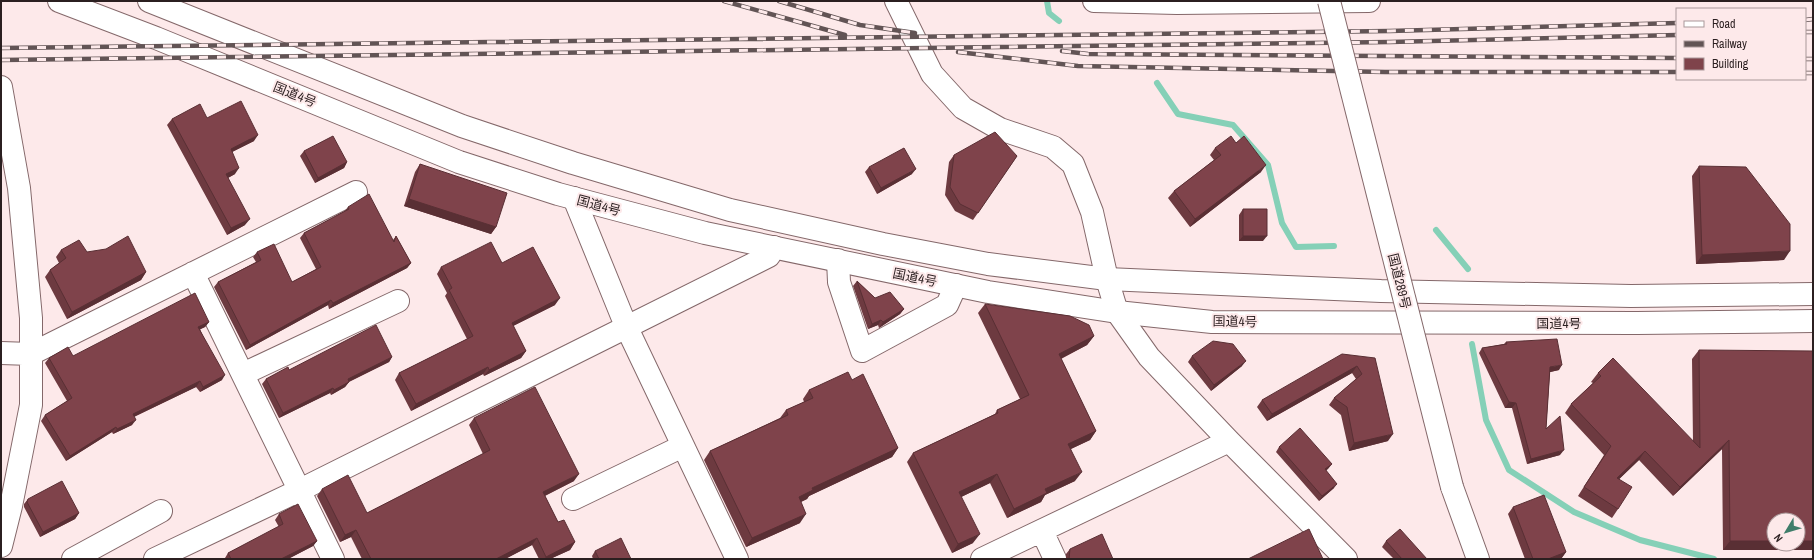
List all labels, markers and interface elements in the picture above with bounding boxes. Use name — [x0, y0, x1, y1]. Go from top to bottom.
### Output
legend — [1676, 8, 1806, 80]
text: Road — [1712, 16, 1736, 32]
text: Railway — [1712, 36, 1747, 52]
text: Building — [1712, 56, 1749, 72]
street label: 国道4号 — [271, 78, 319, 111]
street label: 国道4号 — [575, 191, 623, 220]
street label: 国道289号 — [1384, 252, 1415, 311]
street label: 国道4号 — [891, 265, 939, 290]
street label: 国道4号 — [1212, 313, 1258, 330]
street label: 国道4号 — [1537, 315, 1581, 332]
north arrow — [1766, 512, 1806, 552]
text: N — [1771, 531, 1786, 545]

